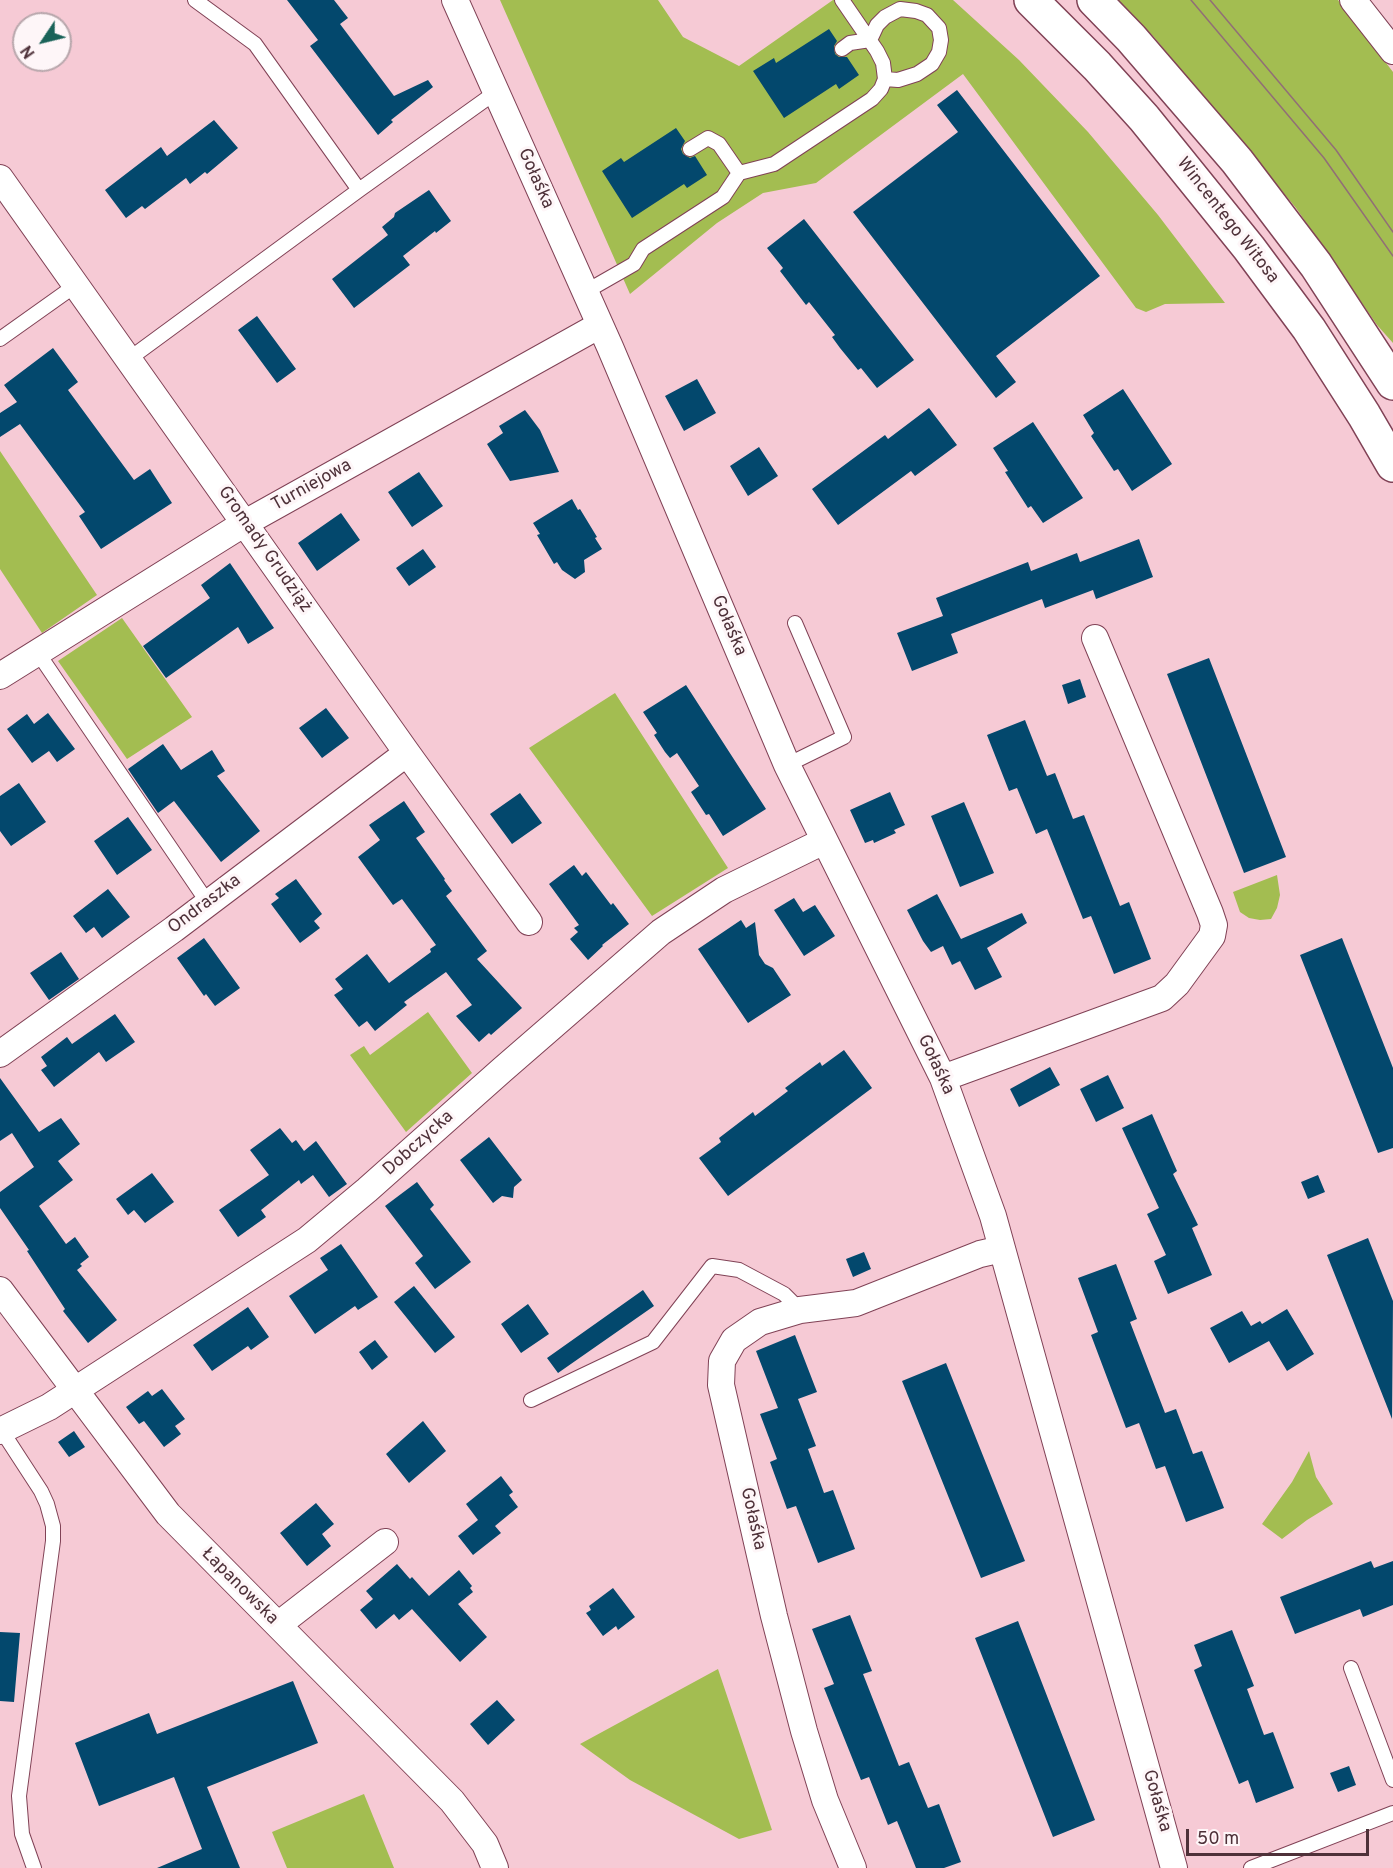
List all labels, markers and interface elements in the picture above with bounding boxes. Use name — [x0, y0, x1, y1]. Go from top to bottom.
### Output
north arrow — [12, 12, 72, 72]
text: N — [17, 41, 40, 62]
street label: Gołaśka — [512, 146, 558, 212]
street label: Wincentego Witosa — [1171, 154, 1283, 288]
street label: Turniejowa — [268, 455, 356, 517]
street label: Gromady Grudziąż — [212, 483, 316, 617]
street label: Gołaśka — [706, 592, 750, 660]
street label: Ondraszka — [164, 871, 246, 939]
street label: Gołaśka — [912, 1032, 958, 1098]
street label: Dobczycka — [379, 1107, 459, 1181]
street label: Gołaśka — [734, 1486, 770, 1552]
street label: Łapanowska — [196, 1544, 282, 1630]
street label: Gołaśka — [1137, 1767, 1175, 1835]
scale bar — [1189, 1817, 1372, 1855]
text: 50 m — [1197, 1828, 1239, 1851]

